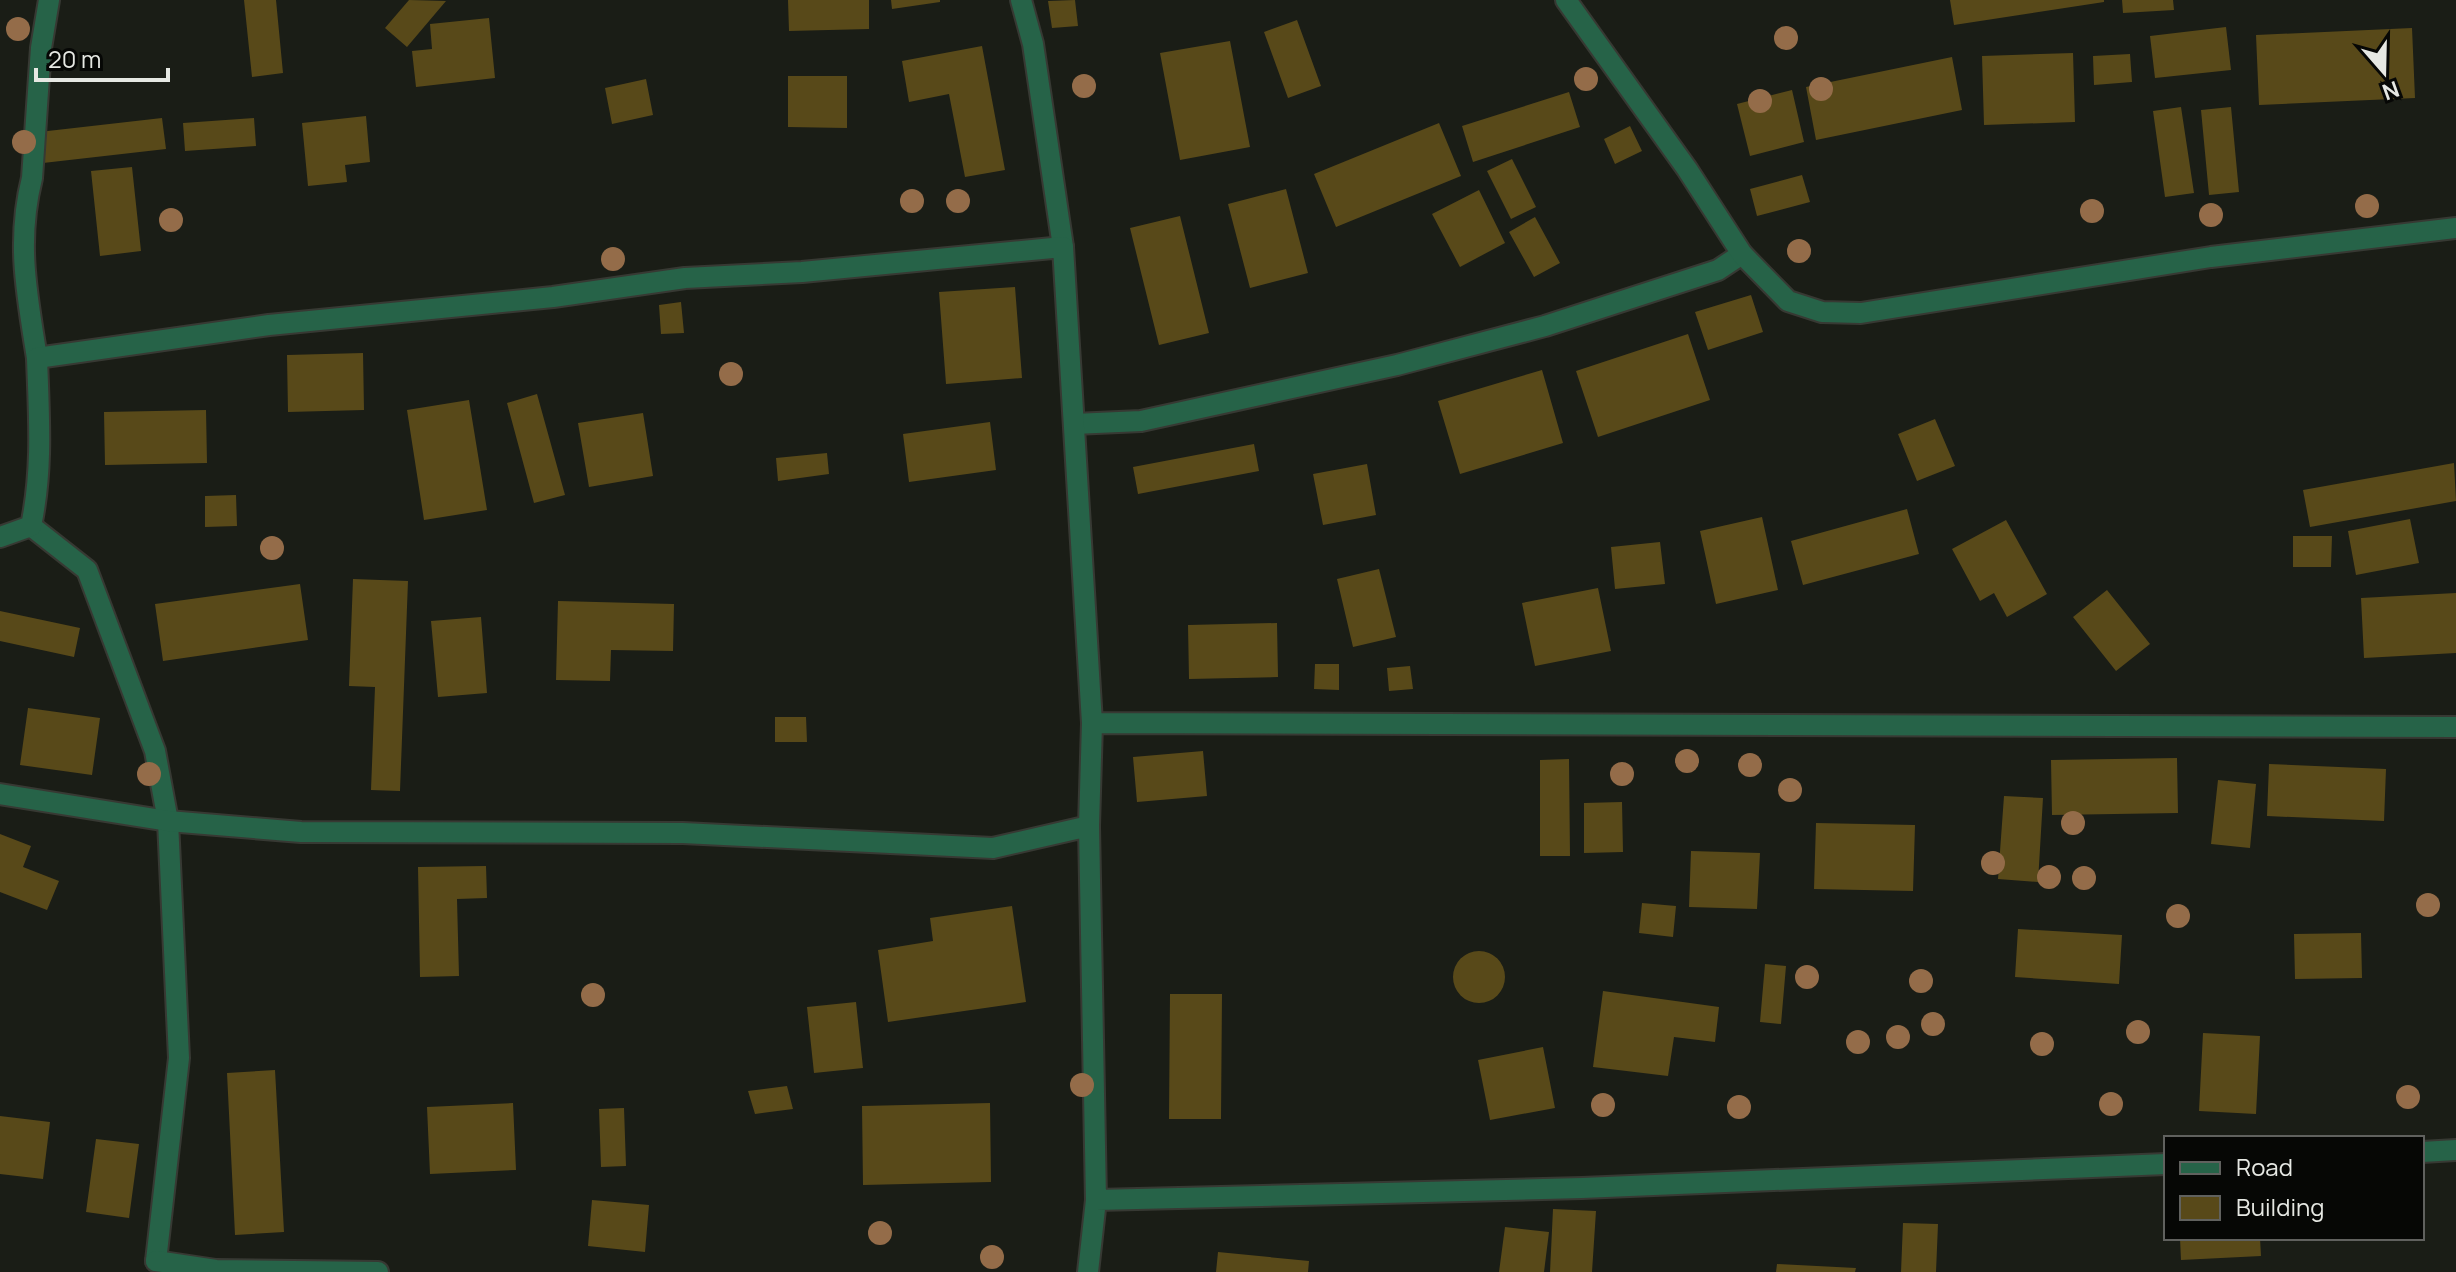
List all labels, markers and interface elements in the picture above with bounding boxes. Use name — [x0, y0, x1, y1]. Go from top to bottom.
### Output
scale bar — [36, 32, 168, 82]
north arrow — [2344, 32, 2424, 112]
text: 20 m — [48, 42, 101, 75]
text: N — [2378, 74, 2403, 108]
legend — [2164, 1136, 2424, 1240]
text: Road — [2236, 1150, 2293, 1183]
text: Building — [2236, 1190, 2324, 1223]

